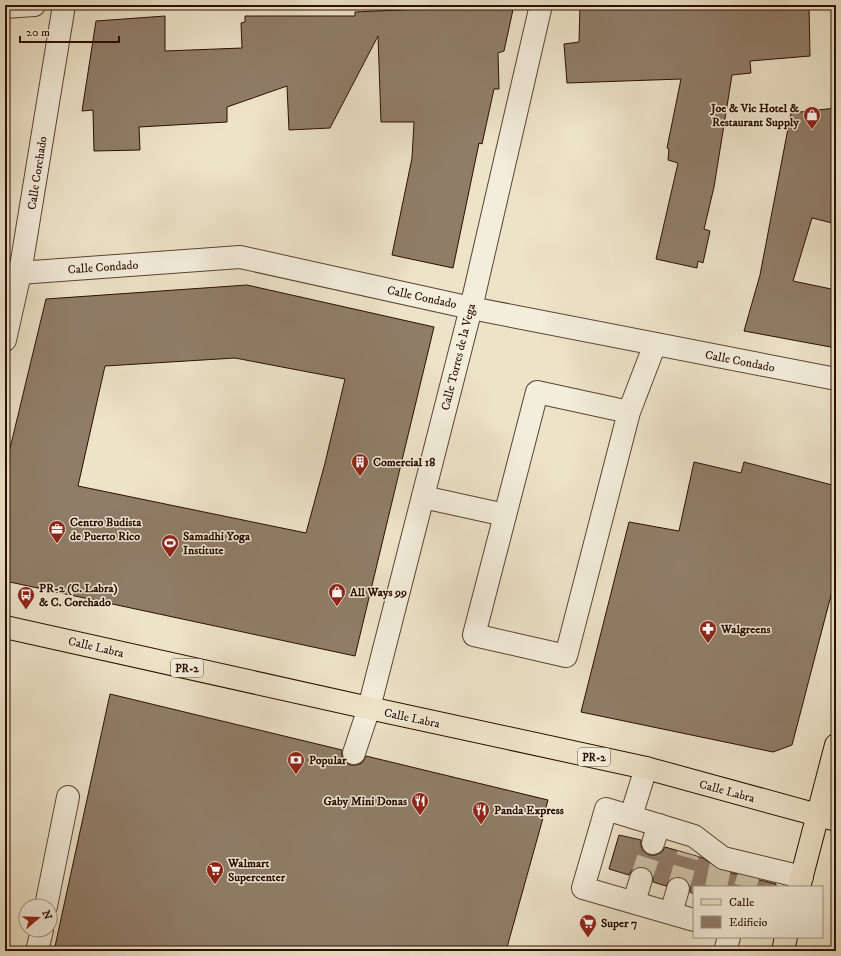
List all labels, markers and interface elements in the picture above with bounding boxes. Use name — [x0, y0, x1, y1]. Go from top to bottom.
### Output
scale bar — [20, 18, 119, 44]
text: 20 m — [26, 25, 50, 40]
place label: Joe & Vic Hotel & Restaurant Supply — [709, 101, 800, 130]
shop icon: Joe & Vic Hotel & Restaurant Supply — [802, 105, 822, 130]
street label: Calle Corchado — [24, 135, 51, 211]
street label: Calle Condado — [67, 258, 139, 277]
street label: Calle Condado — [386, 283, 458, 312]
street label: Calle Torres de la Vega — [438, 301, 479, 412]
street label: Calle Condado — [704, 347, 776, 376]
building icon: Comercial 18 — [350, 452, 370, 477]
place label: Comercial 18 — [373, 455, 435, 470]
place label: Centro Budista de Puerto Rico — [70, 515, 142, 544]
office icon: Centro Budista de Puerto Rico — [47, 519, 67, 544]
place label: Samadhi Yoga Institute — [183, 529, 251, 558]
sports icon: Samadhi Yoga Institute — [160, 533, 180, 558]
place label: PR-2 (C. Labra) & C. Corchado — [39, 581, 118, 610]
shop icon: All Ways 99 — [327, 582, 347, 607]
bus stop icon: PR-2 (C. Labra) & C. Corchado — [16, 585, 36, 610]
place label: All Ways 99 — [349, 585, 407, 600]
pharmacy icon: Walgreens — [698, 619, 718, 644]
place label: Walgreens — [720, 622, 771, 637]
street label: Calle Labra — [67, 634, 126, 661]
road number: PR-2 — [171, 659, 203, 677]
street label: Calle Labra — [383, 705, 442, 732]
road number: PR-2 — [578, 748, 610, 766]
bank icon: Popular — [286, 750, 306, 775]
place label: Popular — [309, 753, 347, 768]
street label: Calle Labra — [698, 777, 757, 806]
restaurant icon: Gaby Mini Donas — [410, 791, 430, 816]
place label: Gaby Mini Donas — [323, 794, 407, 809]
restaurant icon: Panda Express — [471, 800, 491, 825]
place label: Panda Express — [494, 803, 564, 818]
place label: Walmart Supercenter — [227, 856, 286, 885]
supermarket icon: Walmart Supercenter — [205, 860, 225, 885]
legend — [693, 886, 823, 938]
text: Calle — [729, 895, 754, 910]
north arrow — [18, 898, 58, 938]
text: N — [38, 909, 55, 922]
supermarket icon: Super 7 — [578, 913, 598, 938]
text: Edificio — [729, 915, 768, 930]
place label: Super 7 — [601, 916, 637, 931]

